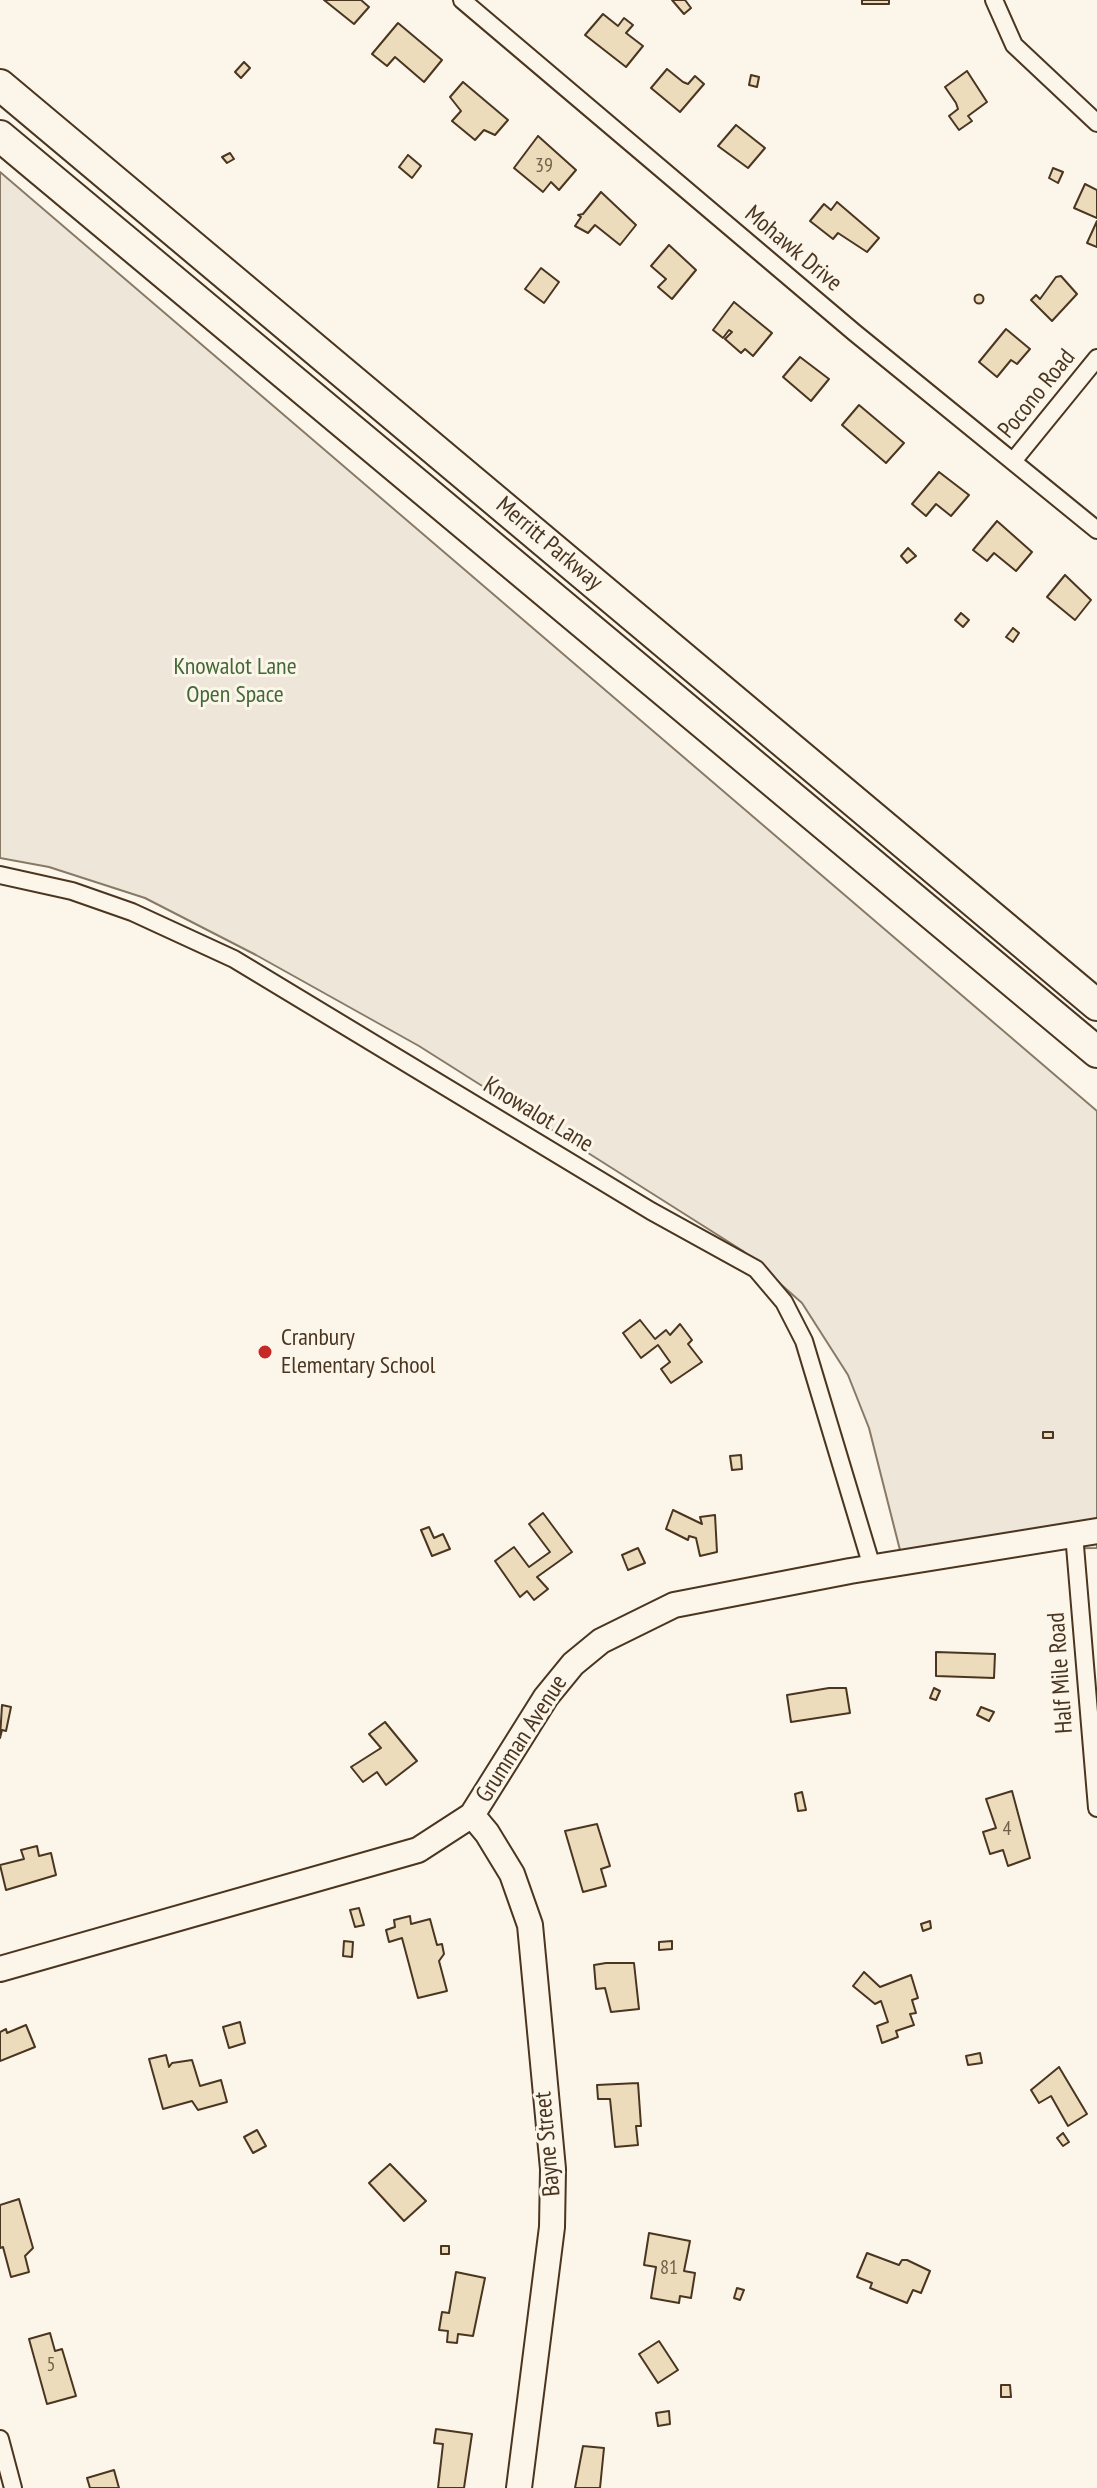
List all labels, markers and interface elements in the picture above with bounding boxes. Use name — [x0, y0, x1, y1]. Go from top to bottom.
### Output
house number: 39 — [535, 154, 553, 178]
street label: Mohawk Drive — [739, 200, 847, 298]
street label: Pocono Road — [992, 344, 1082, 444]
street label: Merritt Parkway — [490, 491, 608, 597]
park label: Knowalot Lane Open Space — [173, 653, 297, 709]
street label: Knowalot Lane — [478, 1071, 598, 1159]
place label: Cranbury Elementary School — [281, 1324, 435, 1380]
marker: Cranbury Elementary School — [256, 1343, 274, 1361]
street label: Half Mile Road — [1042, 1611, 1080, 1735]
street label: Grumman Avenue — [470, 1670, 574, 1808]
house number: 4 — [1003, 1817, 1011, 1841]
street label: Bayne Street — [529, 2090, 567, 2198]
house number: 81 — [660, 2256, 678, 2280]
house number: 5 — [47, 2353, 55, 2377]

